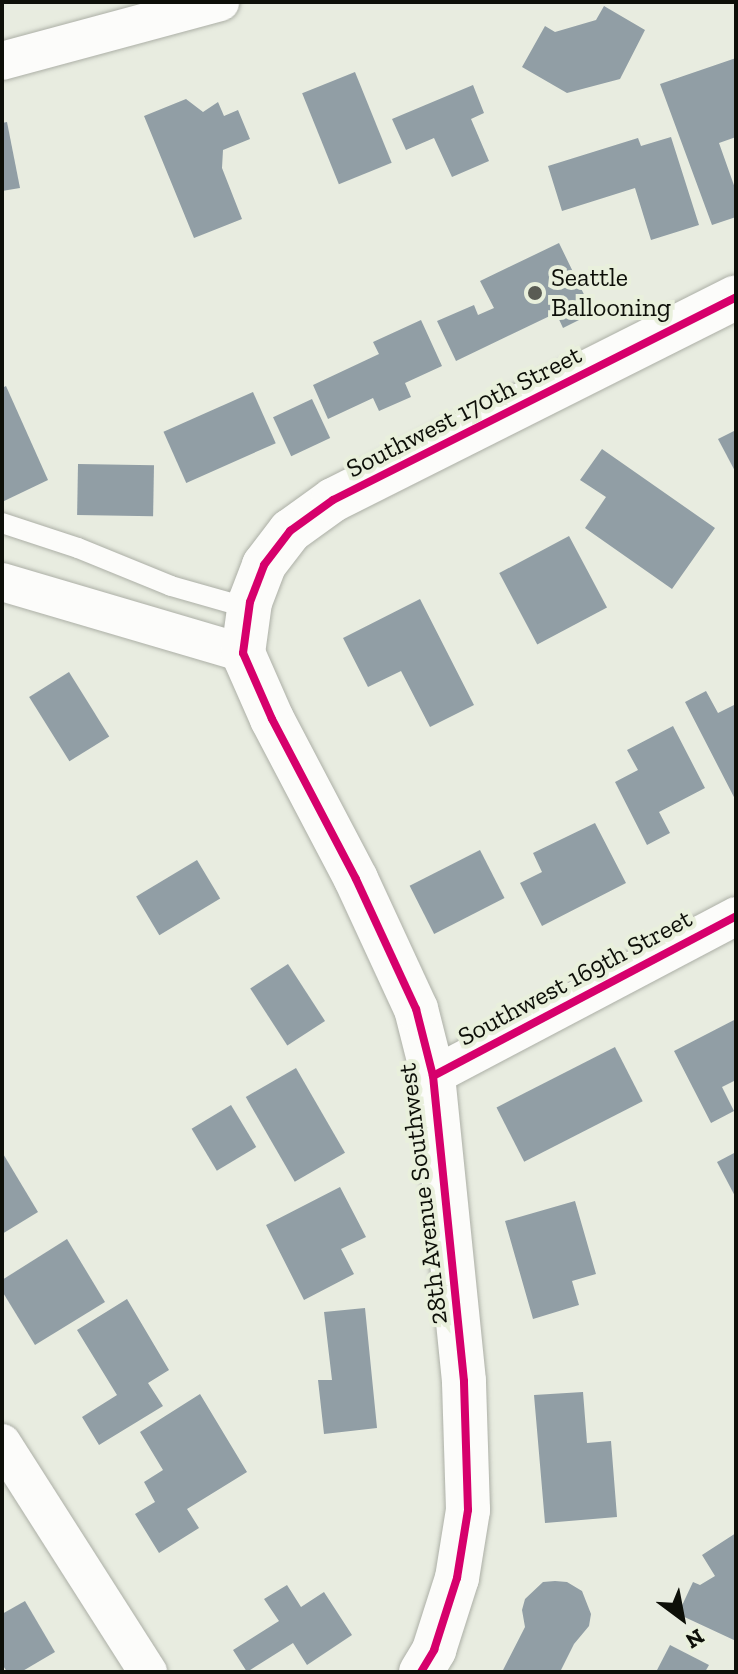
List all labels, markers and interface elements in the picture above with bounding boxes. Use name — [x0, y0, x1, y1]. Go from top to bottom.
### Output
place label: Seattle Ballooning — [551, 262, 671, 324]
marker: Seattle Ballooning — [526, 284, 544, 302]
street label: Southwest 170th Street — [341, 339, 587, 485]
street label: Southwest 169th Street — [453, 903, 697, 1053]
street label: 28th Avenue Southwest — [391, 1061, 455, 1327]
north arrow — [642, 1578, 722, 1658]
text: N — [681, 1623, 709, 1655]

